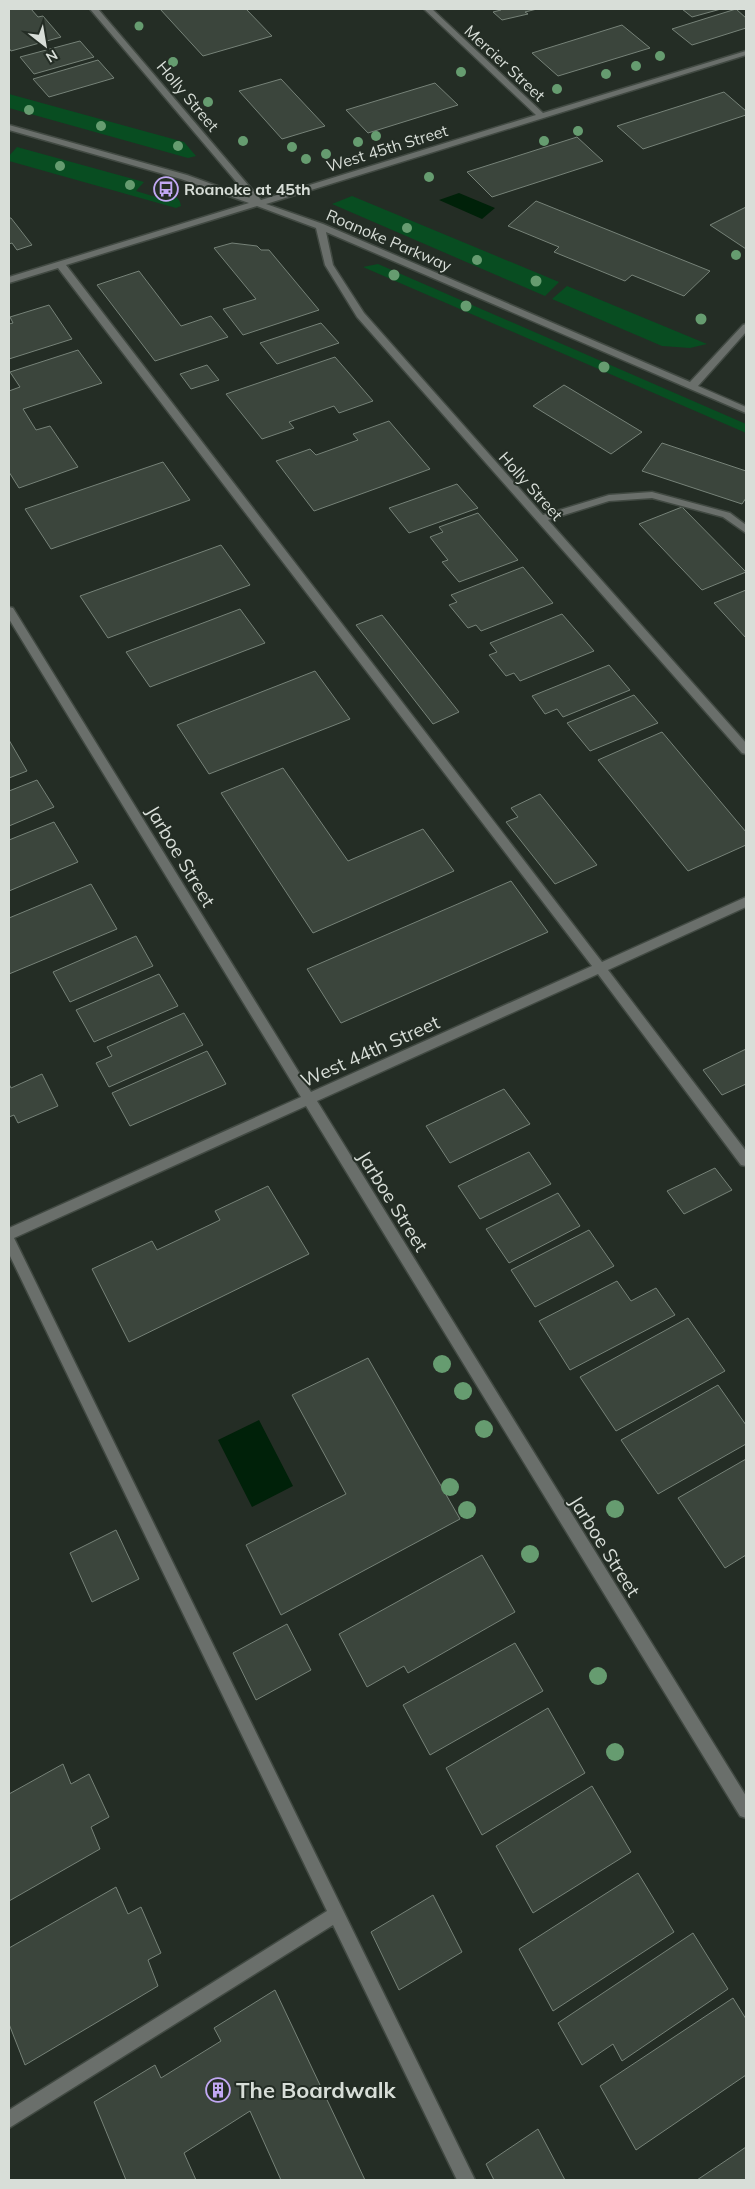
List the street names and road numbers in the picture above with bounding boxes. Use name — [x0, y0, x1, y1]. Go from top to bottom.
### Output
street label: Mercier Street — [461, 21, 550, 106]
street label: Holly Street — [153, 57, 224, 136]
street label: West 45th Street — [324, 120, 450, 176]
street label: Roanoke Parkway — [323, 205, 455, 276]
street label: Holly Street — [495, 447, 567, 525]
street label: Jarboe Street — [141, 801, 221, 912]
street label: West 44th Street — [297, 1010, 443, 1092]
street label: Jarboe Street — [352, 1146, 434, 1256]
street label: Jarboe Street — [564, 1491, 646, 1601]

